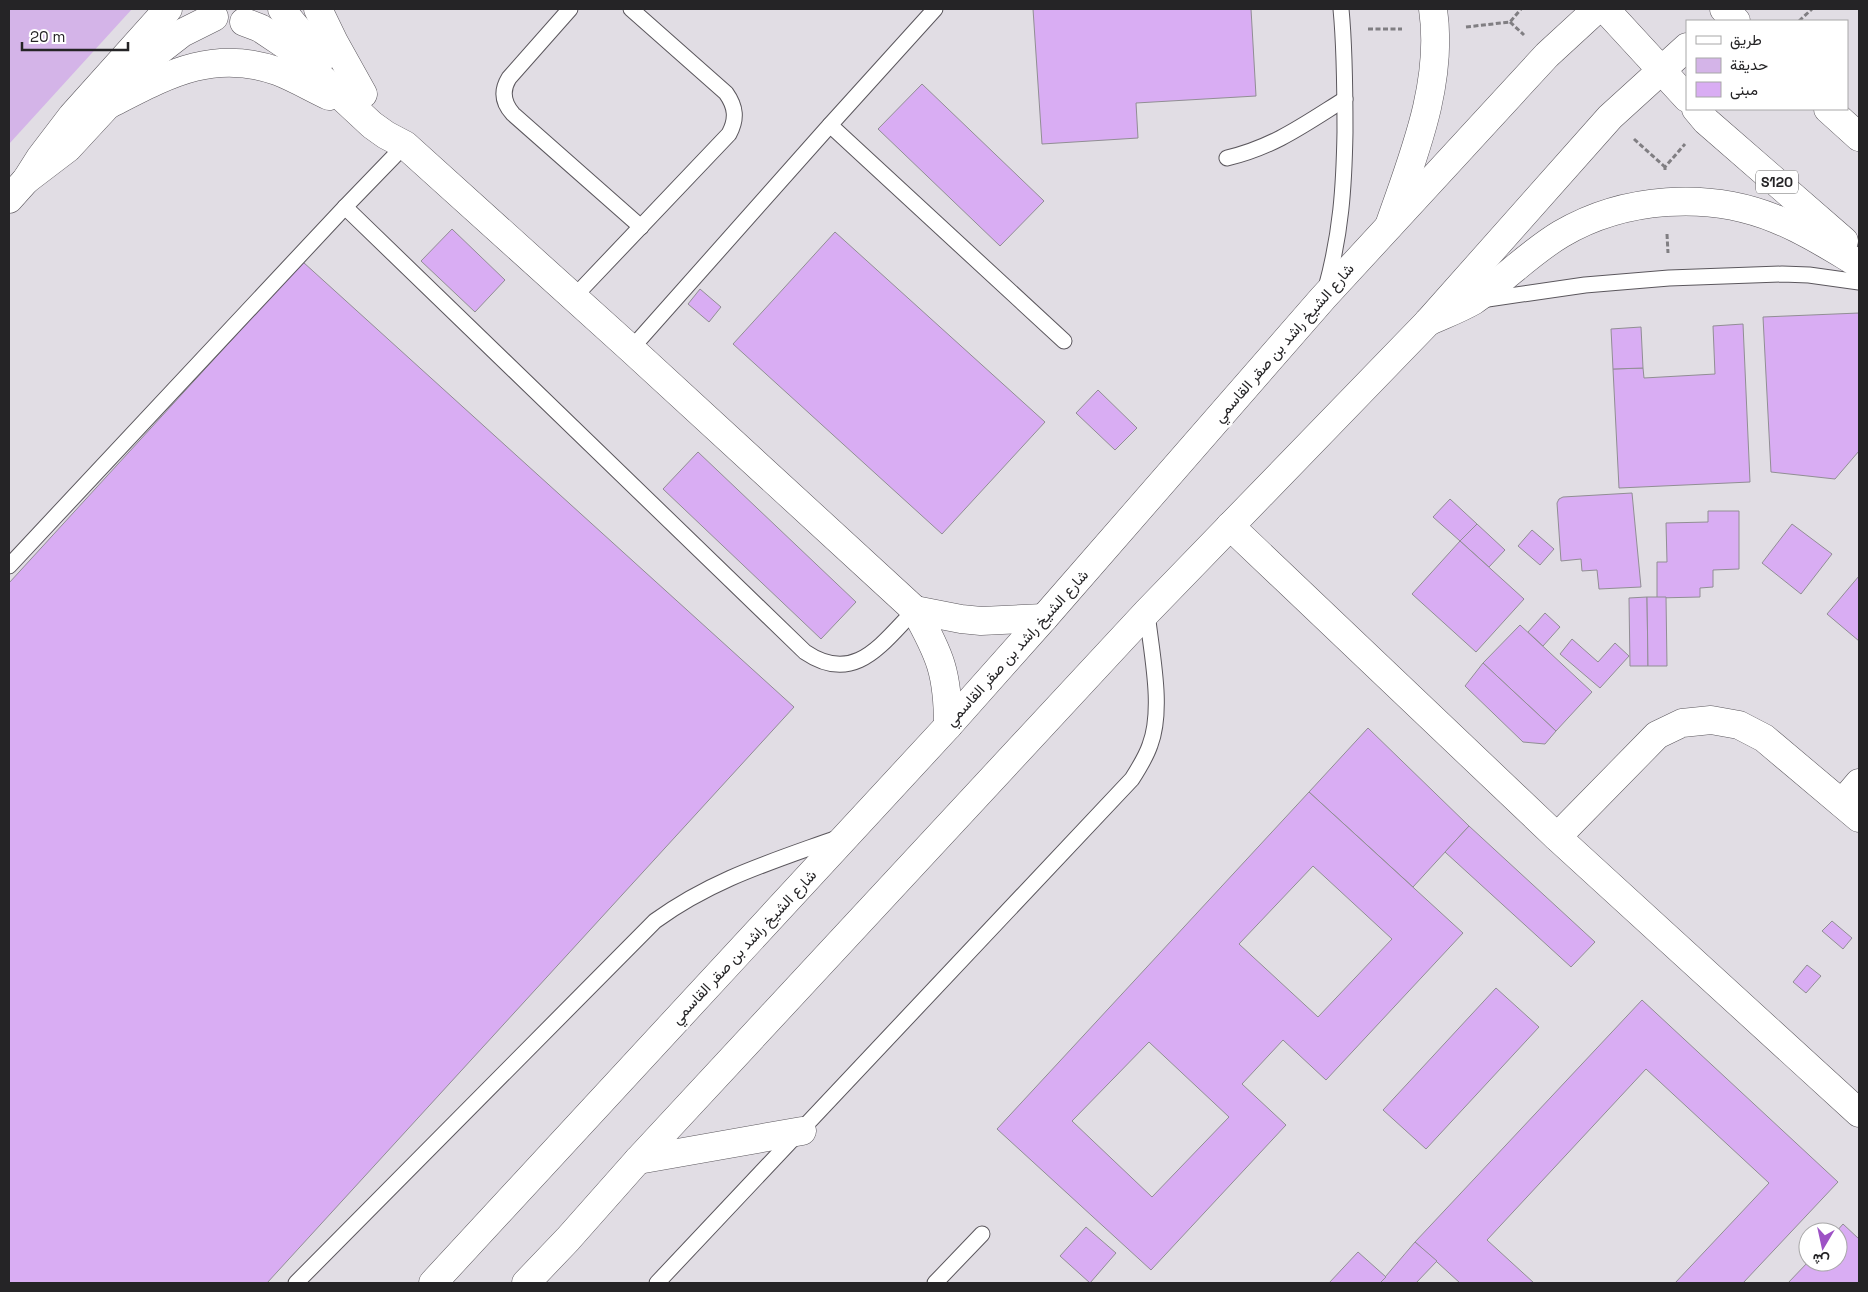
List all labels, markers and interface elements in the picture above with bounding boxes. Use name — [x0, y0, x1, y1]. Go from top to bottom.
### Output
scale bar — [22, 20, 129, 52]
legend — [1686, 20, 1848, 110]
text: 20 m — [30, 27, 65, 46]
text: طريق — [1730, 30, 1762, 50]
text: حديقة — [1730, 55, 1768, 74]
text: مبنى — [1730, 80, 1758, 100]
road number: S120 — [1756, 170, 1798, 193]
street label: شارع الشيخ راشد بن صقر القاسمي — [1209, 259, 1361, 429]
street label: شارع الشيخ راشد بن صقر القاسمي — [941, 565, 1095, 733]
street label: شارع الشيخ راشد بن صقر القاسمي — [667, 865, 823, 1031]
north arrow — [1798, 1222, 1848, 1272]
text: ش — [1811, 1250, 1831, 1270]

